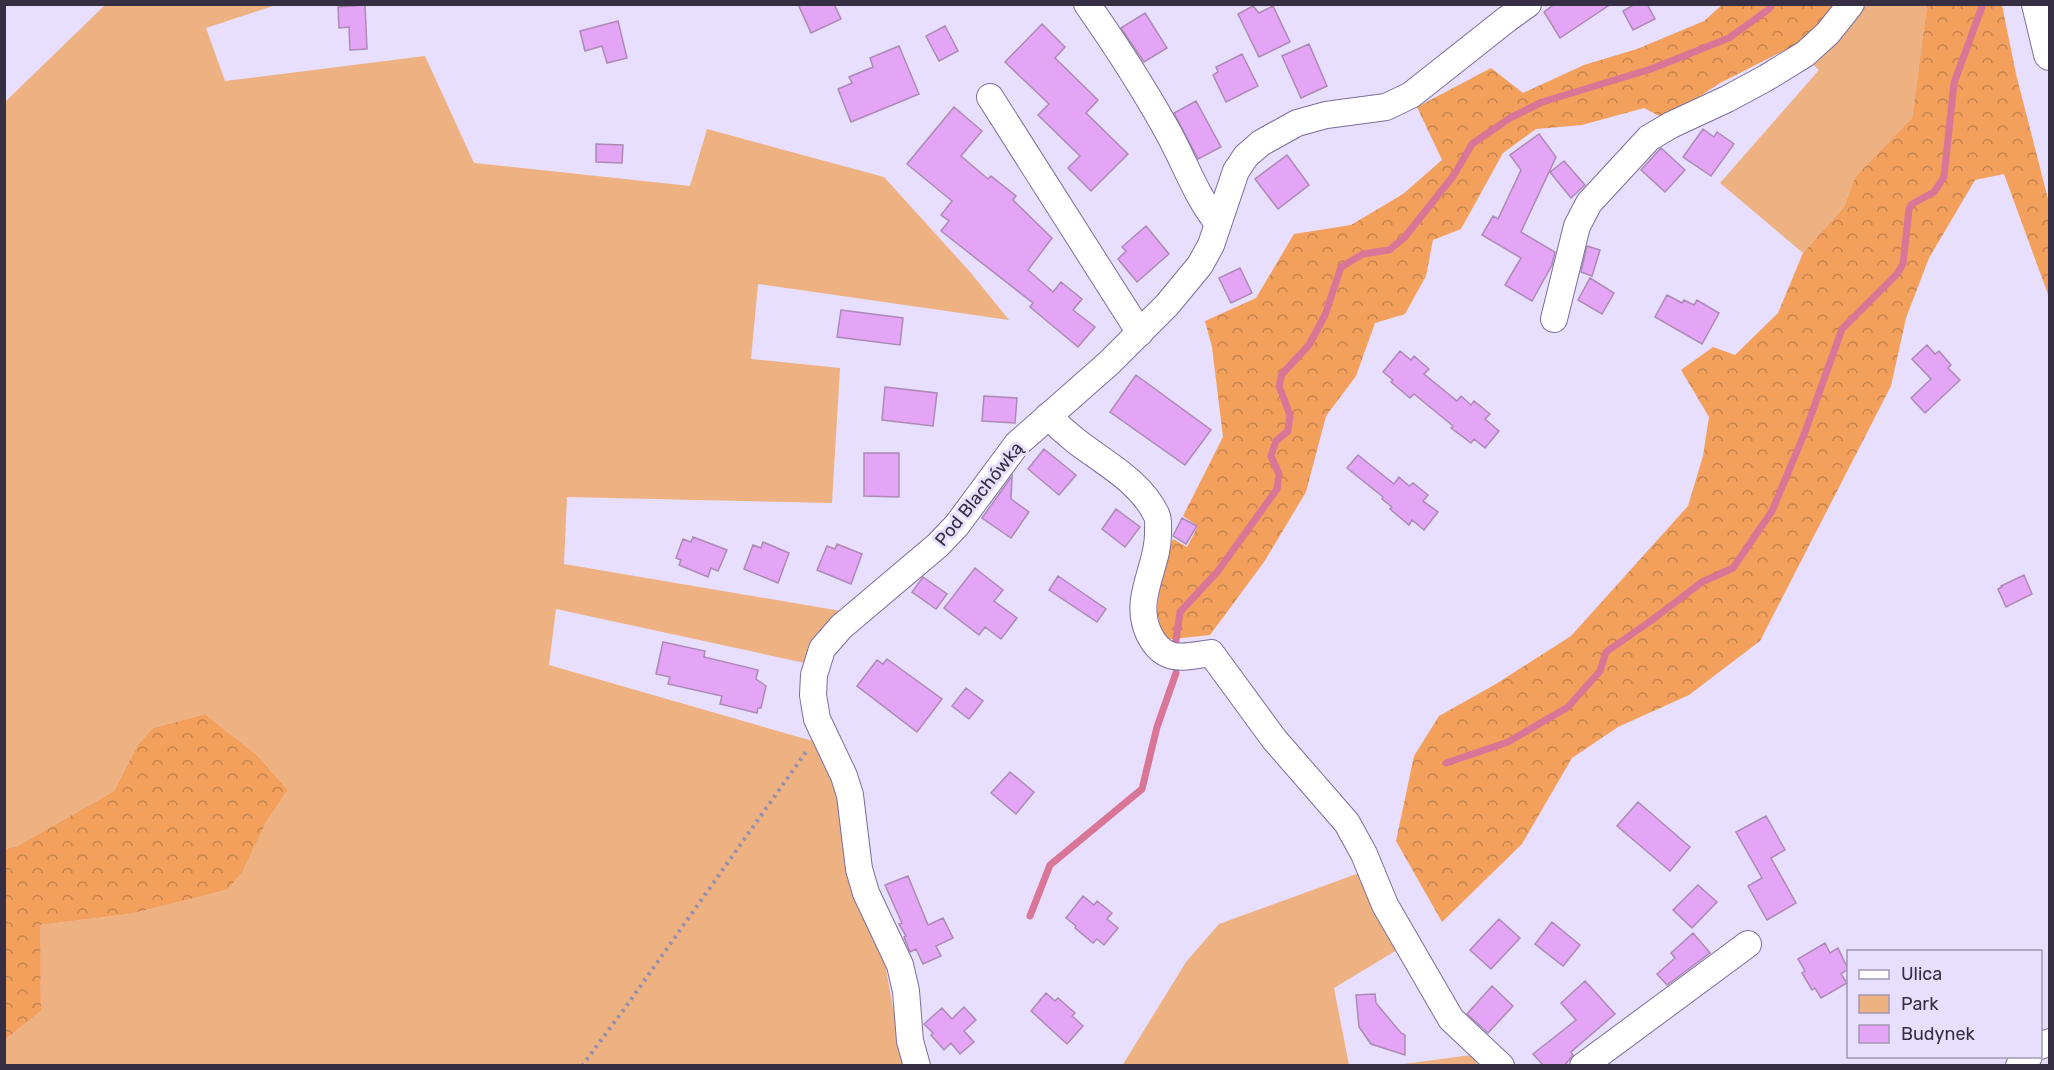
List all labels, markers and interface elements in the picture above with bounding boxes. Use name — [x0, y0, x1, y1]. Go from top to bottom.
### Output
street label: Pod Blachówką — [930, 437, 1028, 551]
legend — [1847, 950, 2042, 1058]
text: Ulica — [1901, 963, 1942, 985]
text: Park — [1901, 993, 1939, 1015]
text: Budynek — [1901, 1023, 1975, 1045]

